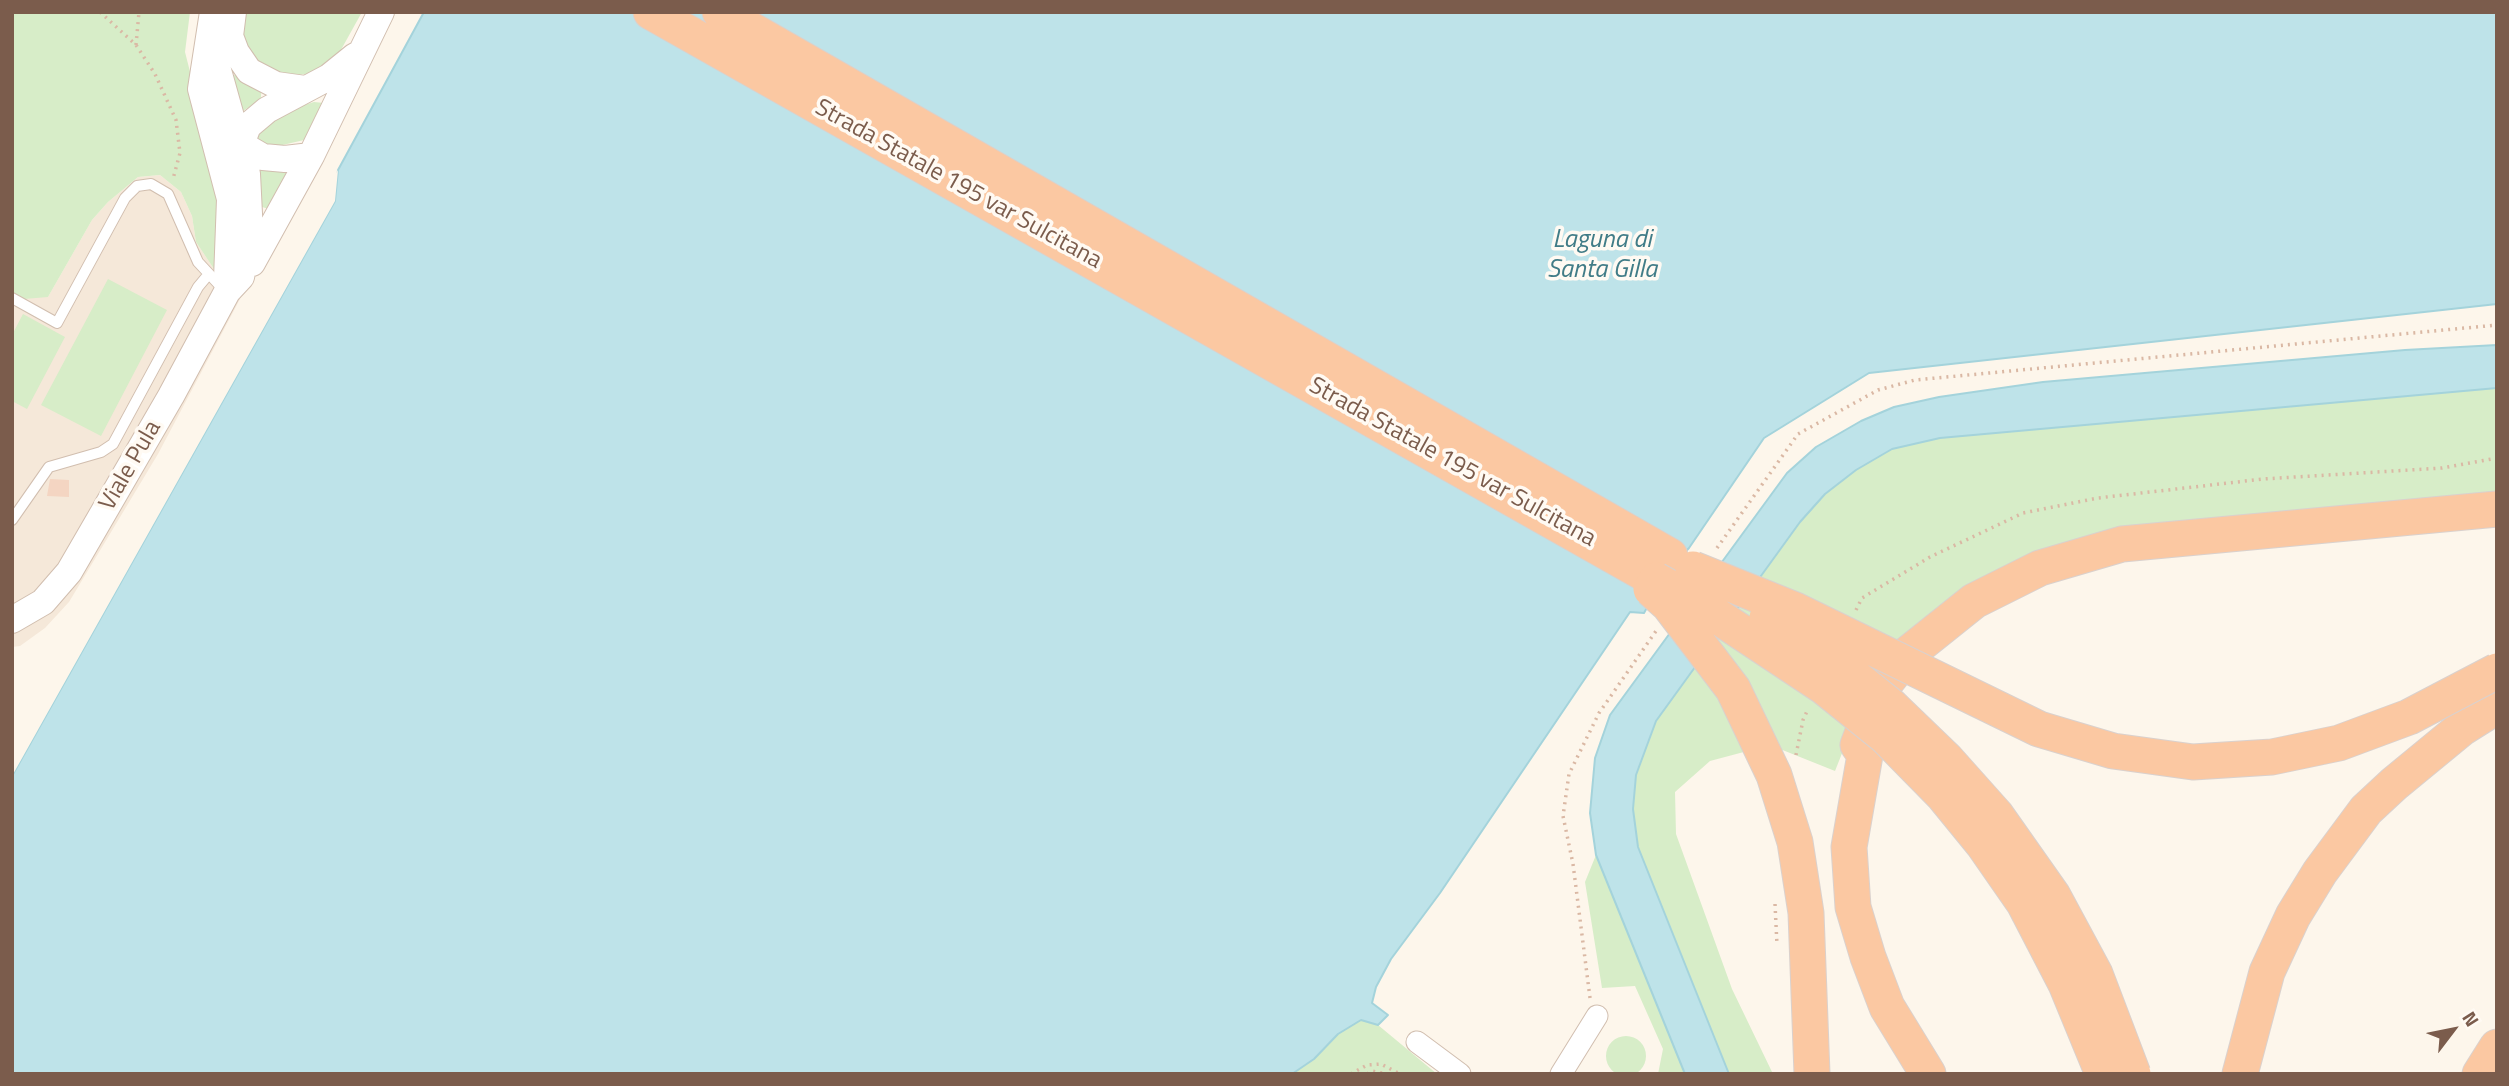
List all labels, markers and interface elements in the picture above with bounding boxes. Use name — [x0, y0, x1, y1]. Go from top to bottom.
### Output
street label: Strada Statale 195 var Sulcitana — [810, 94, 1106, 276]
water label: Laguna di Santa Gilla — [1547, 225, 1657, 286]
street label: Strada Statale 195 var Sulcitana — [1304, 372, 1600, 554]
street label: Viale Pula — [94, 416, 168, 516]
north arrow — [2418, 995, 2488, 1065]
text: N — [2455, 1005, 2487, 1032]

